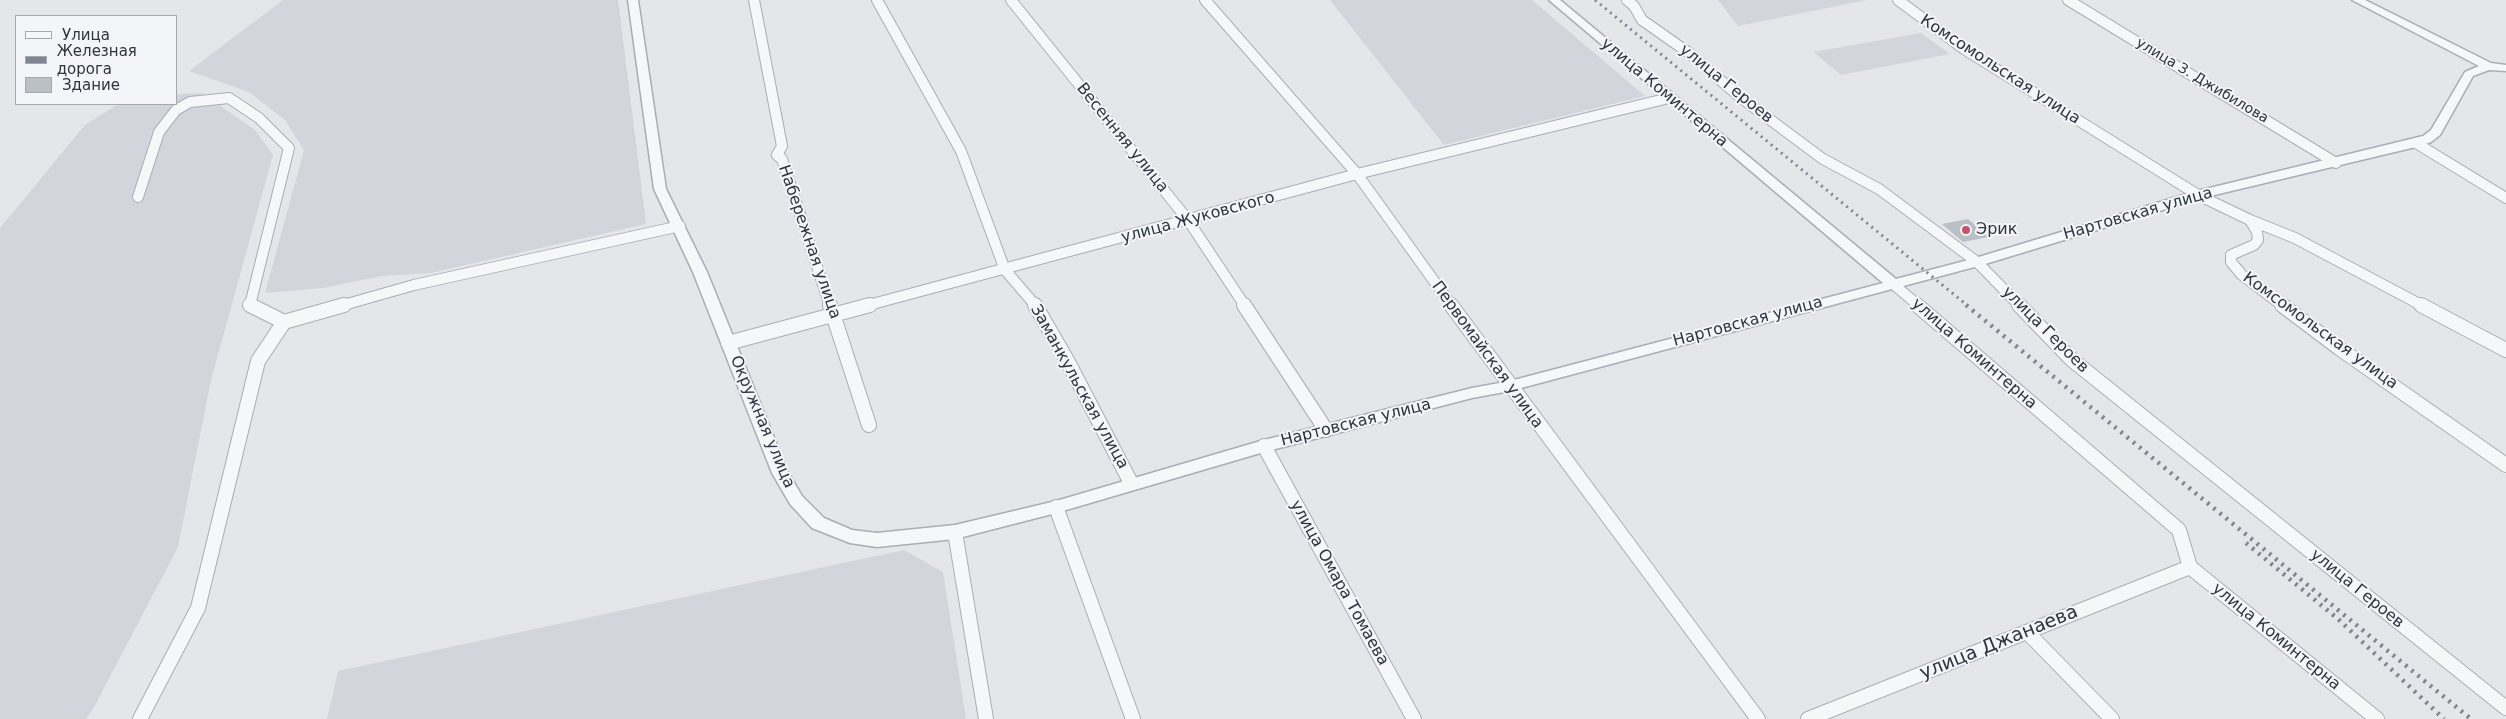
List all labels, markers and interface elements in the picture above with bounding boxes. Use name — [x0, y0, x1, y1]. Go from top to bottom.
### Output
street label: Комсомольская улица — [1916, 11, 2084, 129]
legend — [15, 15, 178, 105]
text: Улица — [62, 26, 110, 44]
street label: улица Коминтерна — [1597, 34, 1731, 152]
street label: улица З. Джибилова — [2133, 35, 2271, 127]
street label: улица Героев — [1675, 40, 1777, 128]
text: Железная дорога — [57, 42, 137, 78]
text: Здание — [62, 76, 120, 94]
street label: Весенняя улица — [1072, 79, 1172, 197]
street label: Набережная улица — [774, 162, 844, 322]
street label: Нартовская улица — [2061, 184, 2215, 244]
street label: улица Жуковского — [1119, 188, 1277, 248]
place label: Эрик — [1976, 220, 2017, 240]
marker: Эрик — [1960, 224, 1972, 236]
street label: Комсомольская улица — [2239, 268, 2401, 394]
street label: Первомайская улица — [1427, 278, 1547, 432]
street label: улица Героев — [1998, 283, 2092, 377]
street label: Нартовская улица — [1671, 293, 1825, 351]
street label: улица Коминтерна — [1907, 294, 2041, 414]
street label: Заманкульская улица — [1026, 301, 1132, 473]
street label: Окружная улица — [725, 353, 799, 491]
street label: Нартовская улица — [1279, 395, 1433, 451]
street label: улица Омара Томаева — [1286, 497, 1392, 669]
street label: улица Героев — [2306, 545, 2408, 633]
street label: улица Коминтерна — [2208, 579, 2344, 695]
street label: улица Джанаева — [1917, 601, 2081, 685]

